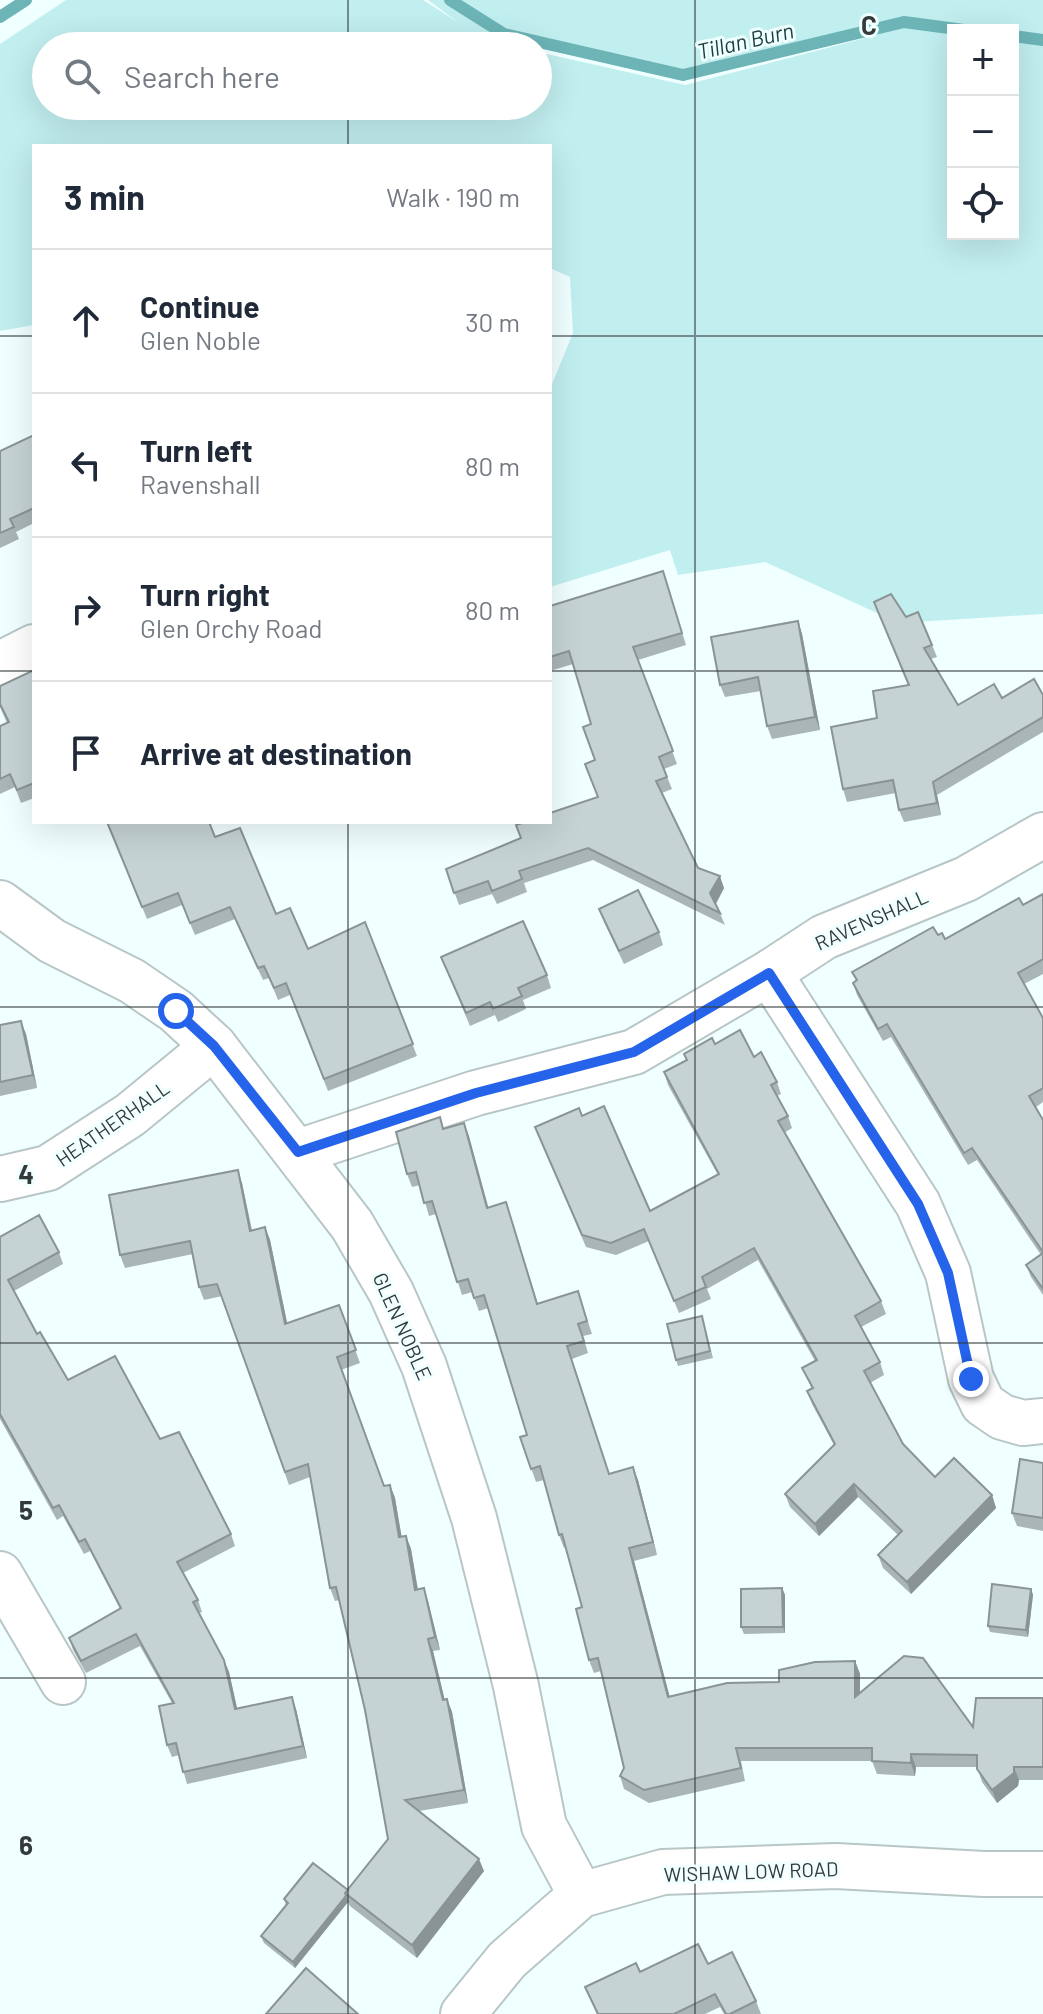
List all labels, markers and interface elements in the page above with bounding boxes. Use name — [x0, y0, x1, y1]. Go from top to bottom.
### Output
text: C — [861, 9, 877, 40]
water label: Tillan Burn — [694, 16, 796, 64]
map controls — [947, 24, 1019, 240]
button: + — [947, 24, 1019, 96]
search box — [32, 32, 552, 120]
icon: search — [60, 54, 104, 98]
text: Search here — [124, 58, 280, 94]
button: − — [947, 96, 1019, 168]
button: locate — [947, 168, 1019, 240]
text: 3 min — [64, 176, 145, 217]
text: Walk · 190 m — [386, 181, 520, 212]
text: Continue — [140, 288, 260, 324]
icon: ahead — [64, 299, 108, 343]
text: 30 m — [465, 306, 520, 337]
text: Glen Noble — [140, 324, 261, 355]
text: Turn left — [140, 432, 253, 468]
icon: left — [64, 443, 108, 487]
text: 80 m — [465, 450, 520, 481]
text: Ravenshall — [140, 468, 261, 499]
text: Turn right — [140, 576, 270, 612]
icon: right — [64, 587, 108, 631]
text: 80 m — [465, 594, 520, 625]
text: Glen Orchy Road — [140, 612, 322, 643]
icon: arrive — [64, 731, 108, 775]
text: Arrive at destination — [140, 735, 412, 771]
street label: RAVENSHALL — [811, 883, 931, 955]
route start — [158, 993, 194, 1029]
street label: HEATHERHALL — [51, 1075, 173, 1171]
text: 4 — [18, 1158, 34, 1189]
street label: GLEN NOBLE — [369, 1268, 437, 1384]
route end — [953, 1361, 989, 1397]
text: 5 — [19, 1494, 33, 1525]
text: 6 — [19, 1829, 33, 1860]
street label: WISHAW LOW ROAD — [663, 1856, 839, 1886]

